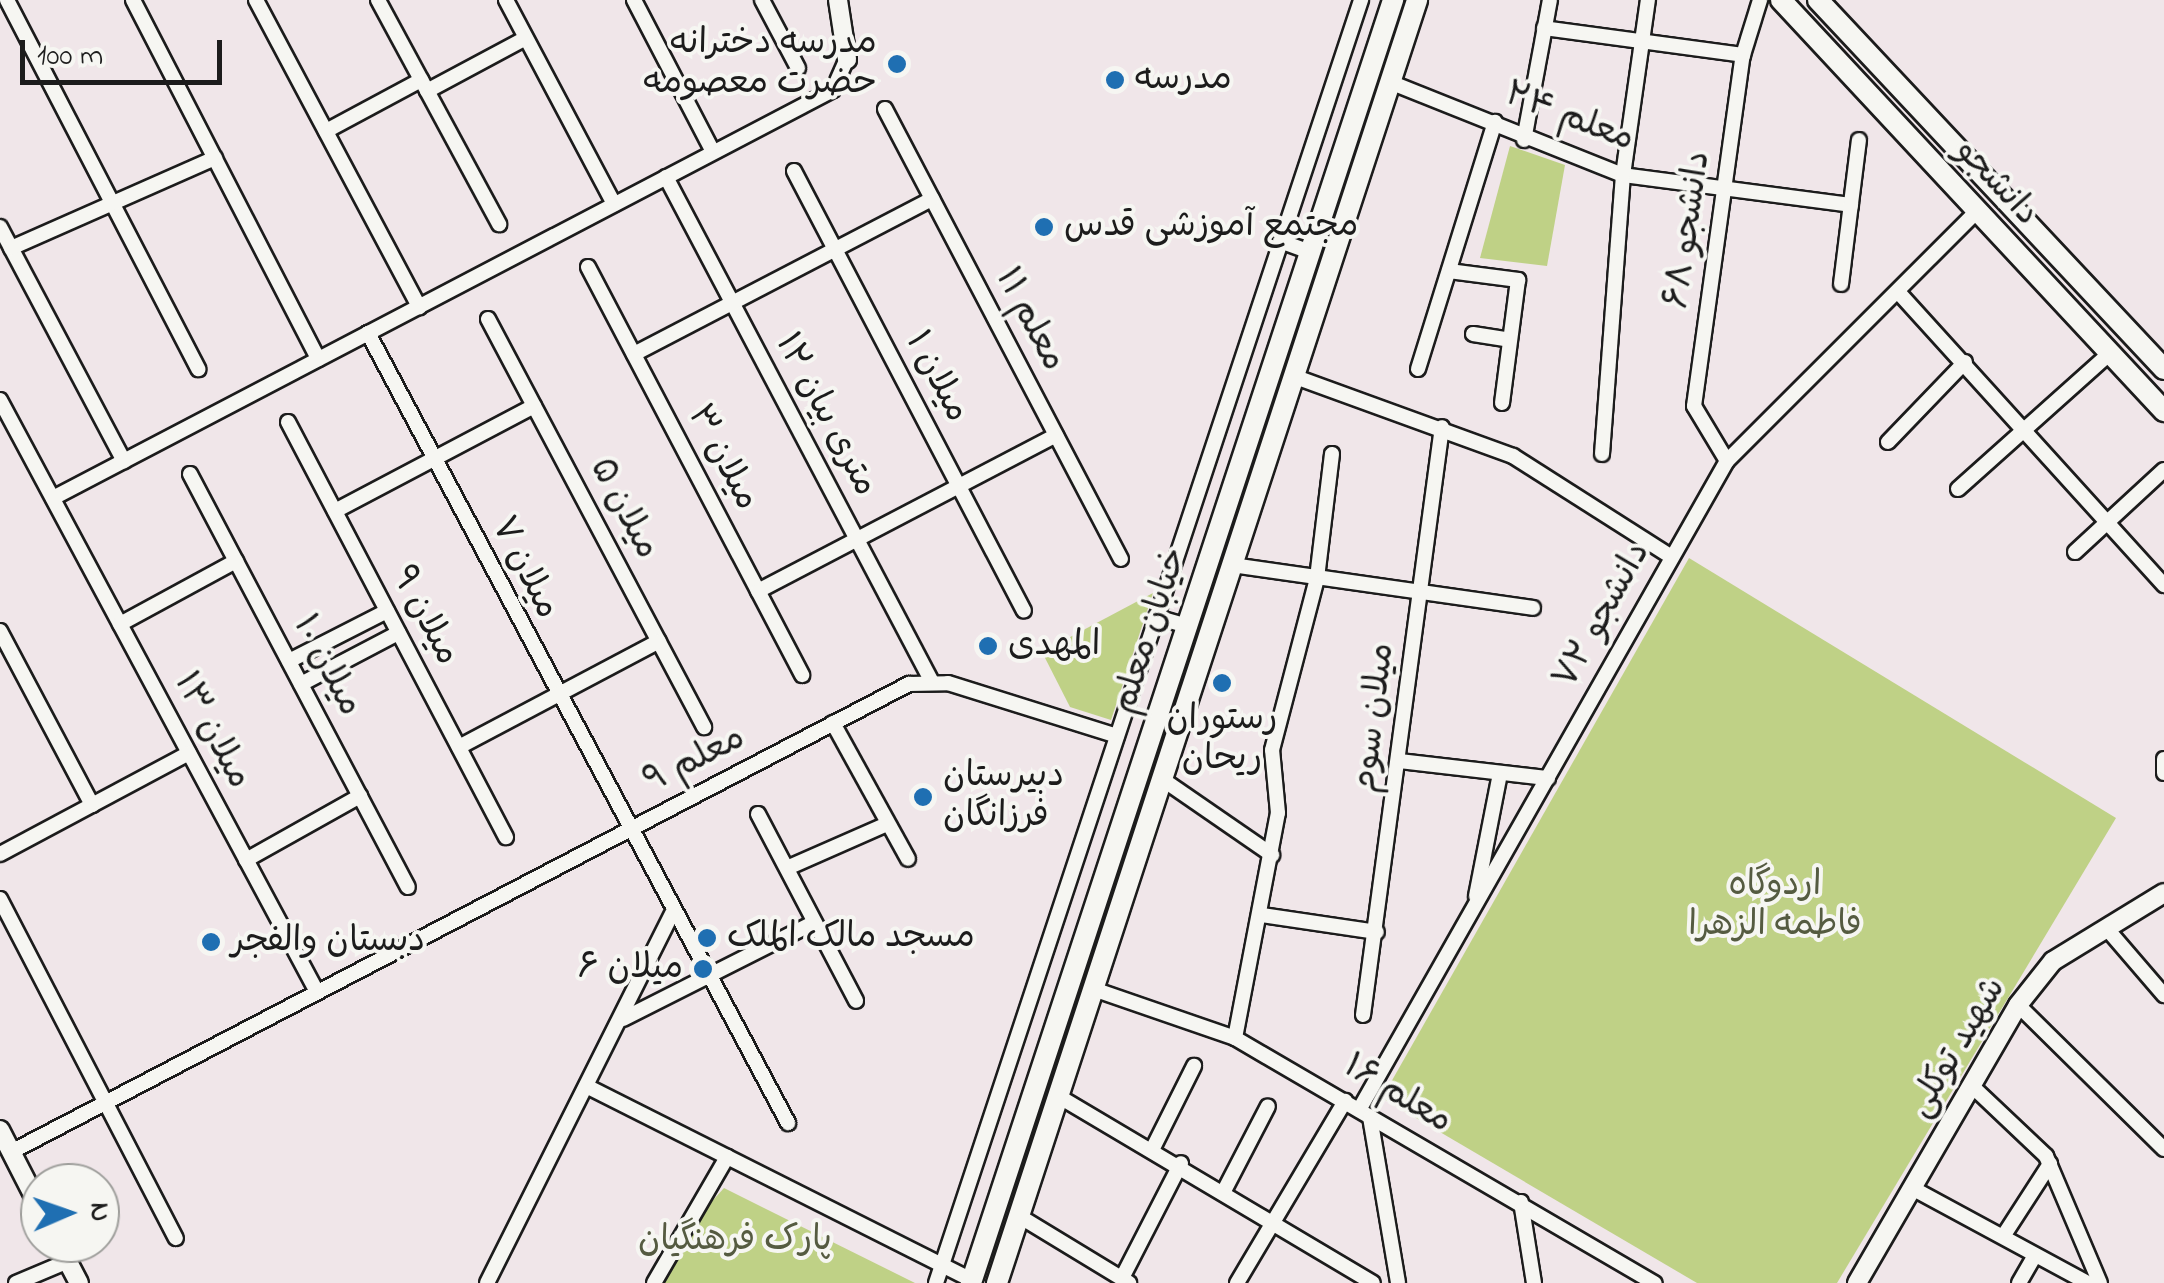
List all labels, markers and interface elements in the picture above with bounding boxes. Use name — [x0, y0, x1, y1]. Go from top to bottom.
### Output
scale bar — [25, 20, 228, 82]
place label: مدرسه دخترانه حضرت معصومه — [643, 23, 877, 105]
text: 100 m — [37, 35, 103, 79]
marker: مدرسه دخترانه حضرت معصومه — [886, 53, 908, 75]
place label: مدرسه — [1135, 59, 1232, 101]
marker: مدرسه — [1104, 69, 1126, 91]
street label: معلم ۲۴ — [1498, 74, 1640, 162]
street label: دانشجو — [1945, 131, 2047, 235]
street label: دانشجو ۶۸ — [1657, 149, 1721, 311]
place label: مجتمع آموزشی قدس — [1064, 206, 1358, 248]
marker: مجتمع آموزشی قدس — [1033, 216, 1055, 238]
street label: معلم ۱۱ — [984, 261, 1074, 379]
street label: میلان ۱ — [895, 324, 977, 430]
street label: ۱۲ متری بیان — [765, 326, 885, 504]
street label: میلان ۳ — [677, 398, 767, 518]
street label: میلان ۵ — [579, 451, 667, 567]
street label: میلان ۷ — [481, 510, 567, 626]
street label: دانشجو ۷۲ — [1546, 535, 1660, 697]
street label: خیابان معلم — [1104, 543, 1198, 719]
street label: میلان ۹ — [381, 559, 467, 673]
street label: میلان ۱۰ — [282, 608, 370, 724]
place label: المهدی — [1008, 625, 1100, 667]
marker: المهدی — [977, 635, 999, 657]
street label: میلان سوم — [1345, 641, 1405, 795]
street label: میلان ۱۳ — [163, 666, 259, 796]
marker: رستوران ریحان — [1211, 672, 1233, 694]
place label: رستوران ریحان — [1166, 699, 1278, 781]
street label: معلم ۹ — [638, 718, 752, 804]
place label: دبیرستان فرزانگان — [943, 756, 1064, 838]
marker: دبیرستان فرزانگان — [912, 786, 934, 808]
park label: اردوگاه فاطمه الزهرا — [1688, 865, 1862, 947]
place label: مسجد مالک الملک — [727, 917, 975, 959]
place label: دبستان والفجر — [231, 921, 425, 963]
marker: مسجد مالک الملک — [696, 927, 718, 949]
marker: دبستان والفجر — [200, 931, 222, 953]
place label: میلان ۶ — [578, 948, 683, 990]
marker: میلان ۶ — [692, 958, 714, 980]
street label: شهید توکلی — [1900, 970, 2016, 1126]
street label: معلم ۱۶ — [1335, 1046, 1459, 1144]
north arrow — [20, 1163, 120, 1263]
text: N — [78, 1202, 119, 1222]
park label: پارک فرهنگیان — [638, 1220, 832, 1262]

